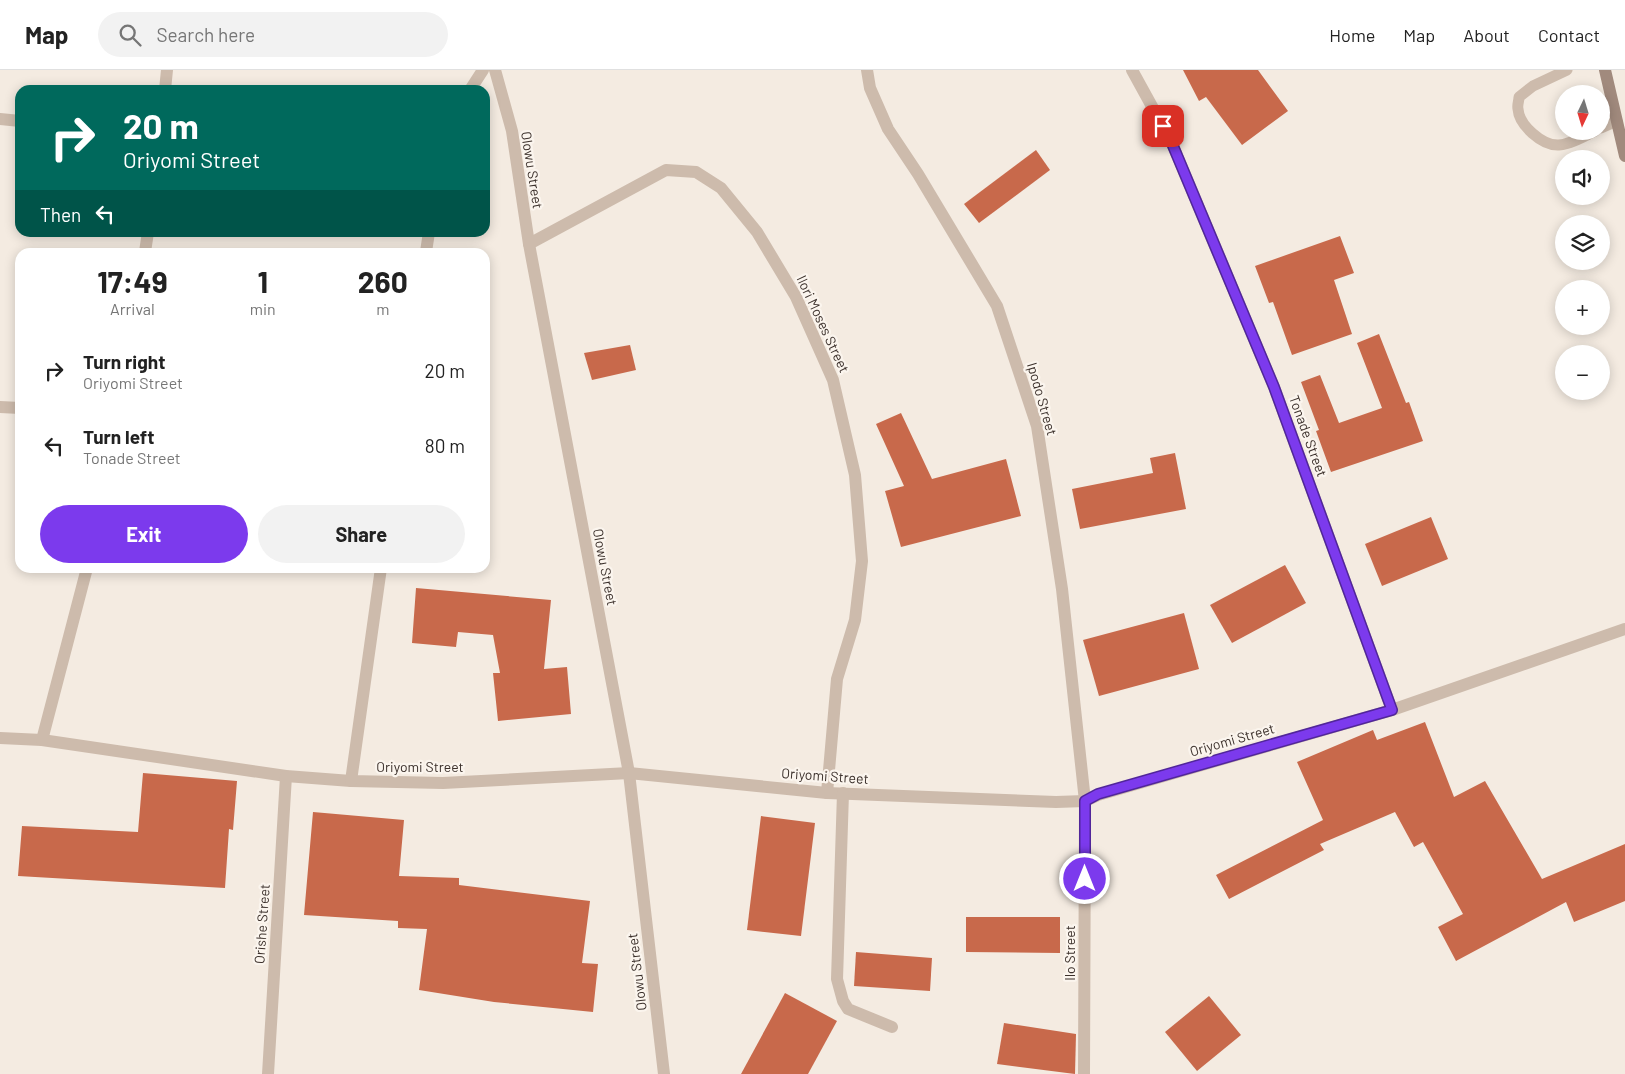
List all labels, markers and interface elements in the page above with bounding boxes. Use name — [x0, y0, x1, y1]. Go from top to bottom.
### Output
search box — [98, 12, 448, 57]
text: Map — [25, 20, 68, 49]
icon: search — [116, 21, 144, 49]
text: Search here — [156, 23, 255, 46]
text: Home — [1329, 24, 1375, 46]
text: Map — [1403, 24, 1435, 46]
text: About — [1463, 24, 1510, 46]
text: Contact — [1538, 24, 1600, 46]
north arrow — [1555, 85, 1610, 140]
map controls — [1555, 85, 1610, 400]
text: 20 m — [123, 104, 199, 146]
icon: right — [40, 105, 105, 170]
pin — [1142, 105, 1184, 147]
icon: arrive — [1149, 112, 1177, 140]
street label: Olowu Street — [518, 130, 547, 210]
text: Oriyomi Street — [123, 146, 260, 172]
button: sound — [1555, 150, 1610, 205]
icon: left — [91, 200, 119, 228]
text: Then — [40, 203, 81, 226]
button: layers — [1555, 215, 1610, 270]
text: 17:49 — [97, 263, 168, 299]
text: 1 — [257, 263, 268, 299]
text: 260 — [358, 263, 408, 299]
street label: Ilori Moses Street — [793, 272, 853, 375]
button: + — [1555, 280, 1610, 335]
text: Arrival — [110, 299, 155, 318]
text: min — [250, 299, 276, 318]
text: m — [376, 299, 389, 318]
button: − — [1555, 345, 1610, 400]
text: Turn right — [83, 350, 165, 373]
icon: right — [40, 357, 68, 385]
text: 20 m — [425, 359, 465, 382]
street label: Ipodo Street — [1024, 360, 1061, 437]
text: Oriyomi Street — [83, 373, 183, 392]
street label: Tonade Street — [1286, 393, 1331, 479]
text: Turn left — [83, 425, 154, 448]
icon: left — [40, 432, 68, 460]
text: 80 m — [425, 434, 465, 457]
text: Tonade Street — [83, 448, 181, 467]
button: Exit — [40, 505, 248, 563]
button: Share — [258, 505, 465, 563]
street label: Olowu Street — [590, 527, 621, 607]
street label: Oriyomi Street — [1188, 719, 1276, 760]
street label: Oriyomi Street — [376, 758, 464, 775]
street label: Oriyomi Street — [781, 764, 869, 787]
position arrow — [1058, 852, 1110, 904]
street label: Orishe Street — [250, 883, 273, 964]
street label: Ilo Street — [1061, 925, 1078, 981]
street label: Olowu Street — [623, 932, 650, 1012]

